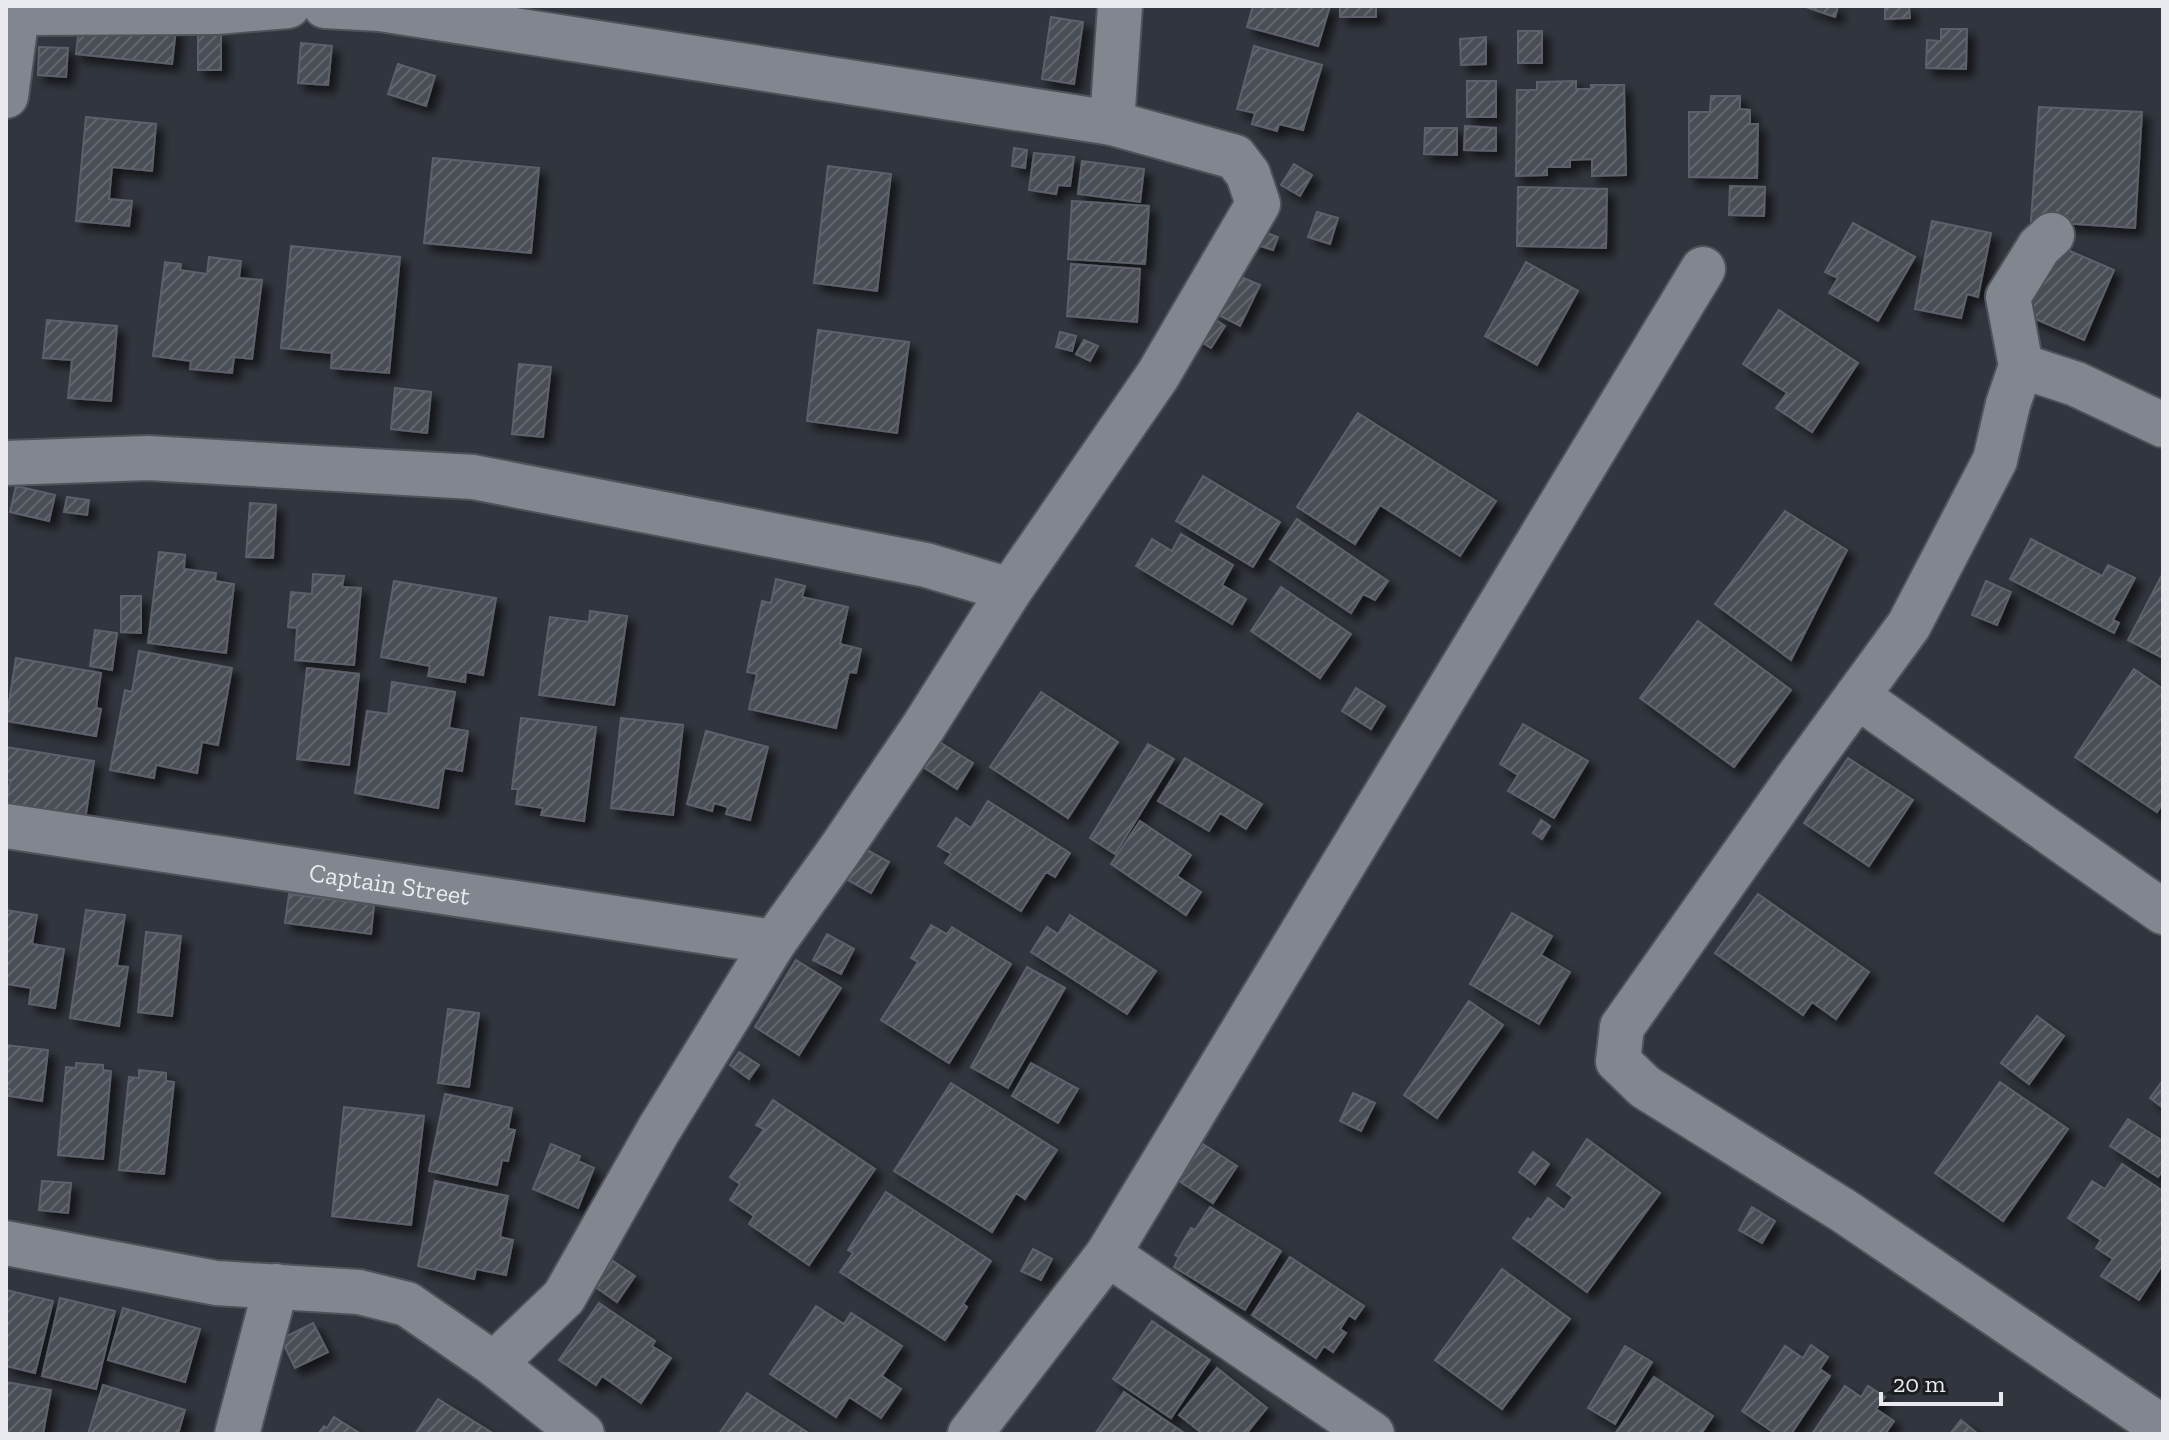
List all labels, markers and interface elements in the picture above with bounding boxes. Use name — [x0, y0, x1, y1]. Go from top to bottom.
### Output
street label: Captain Street — [307, 856, 473, 912]
scale bar — [1881, 1356, 2001, 1406]
text: 20 m — [1893, 1369, 1946, 1398]

